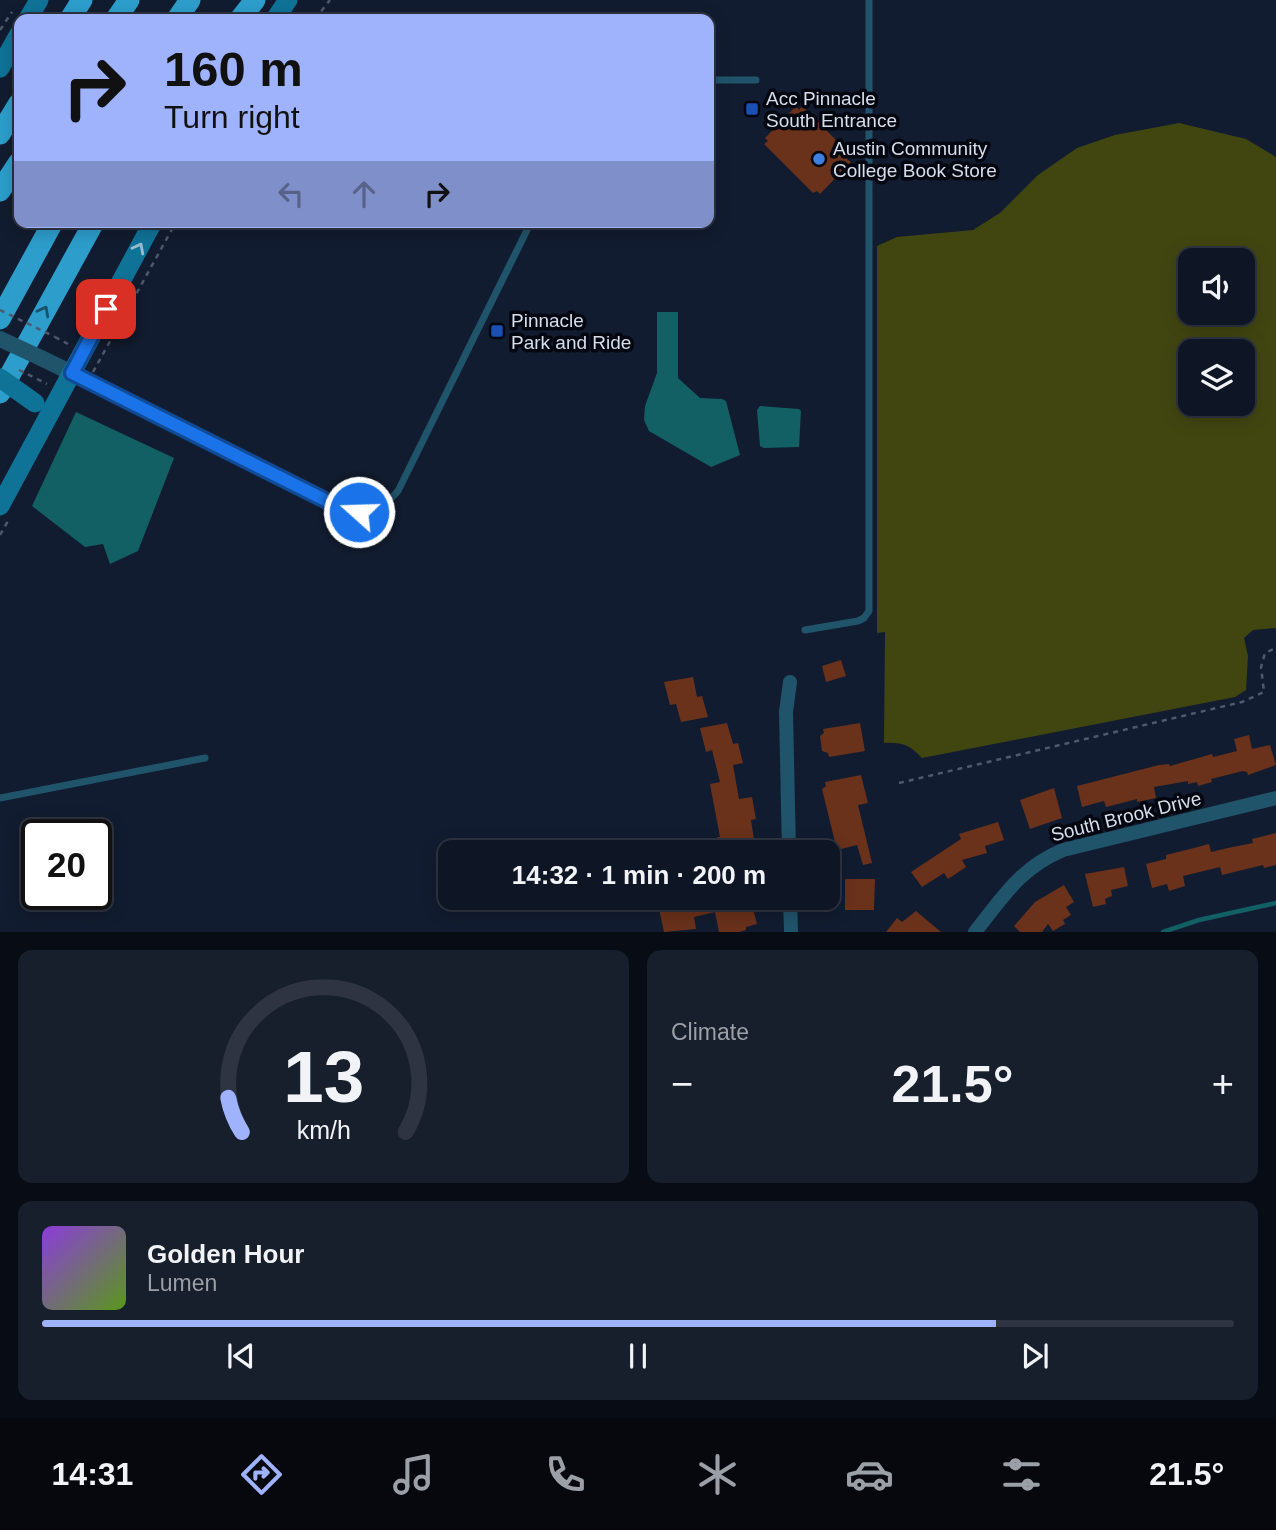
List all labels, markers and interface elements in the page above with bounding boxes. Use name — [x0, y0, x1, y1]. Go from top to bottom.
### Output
icon: right — [49, 42, 140, 133]
text: 160 m — [164, 42, 303, 96]
place label: Acc Pinnacle South Entrance — [766, 88, 897, 131]
text: Turn right — [164, 99, 300, 135]
marker: Acc Pinnacle South Entrance — [744, 101, 760, 117]
place label: Austin Community College Book Store — [833, 138, 997, 181]
marker: Austin Community College Book Store — [811, 151, 827, 167]
icon: left — [272, 175, 310, 213]
icon: ahead — [345, 175, 383, 213]
icon: right — [418, 175, 456, 213]
one-way arrow — [131, 243, 144, 255]
map controls — [1178, 248, 1255, 416]
button: sound — [1178, 248, 1255, 325]
pin — [76, 279, 136, 339]
icon: arrive — [87, 290, 125, 328]
one-way arrow — [36, 306, 49, 319]
place label: Pinnacle Park and Ride — [511, 310, 631, 353]
marker: Pinnacle Park and Ride — [489, 323, 505, 339]
button: layers — [1178, 339, 1255, 416]
position arrow — [322, 475, 396, 549]
street label: South Brook Drive — [1049, 788, 1203, 845]
speed limit sign: 20 — [21, 819, 112, 910]
text: 14:32 · 1 min · 200 m — [512, 860, 766, 890]
text: Climate — [671, 1019, 749, 1045]
text: 13 — [283, 1037, 364, 1118]
text: 21.5° — [891, 1055, 1014, 1113]
text: − — [671, 1063, 693, 1105]
text: + — [1212, 1063, 1234, 1105]
text: km/h — [296, 1116, 351, 1144]
text: Golden Hour — [147, 1239, 304, 1269]
text: Lumen — [147, 1270, 217, 1296]
icon: previous — [222, 1337, 260, 1375]
icon: pause — [619, 1337, 657, 1375]
icon: next — [1016, 1337, 1054, 1375]
icon: directions — [237, 1450, 286, 1499]
icon: music — [389, 1450, 438, 1499]
icon: phone — [541, 1450, 590, 1499]
icon: climate — [693, 1450, 742, 1499]
icon: car — [845, 1450, 894, 1499]
icon: filters — [997, 1450, 1046, 1499]
text: 14:31 — [52, 1456, 133, 1492]
text: 21.5° — [1149, 1456, 1224, 1492]

